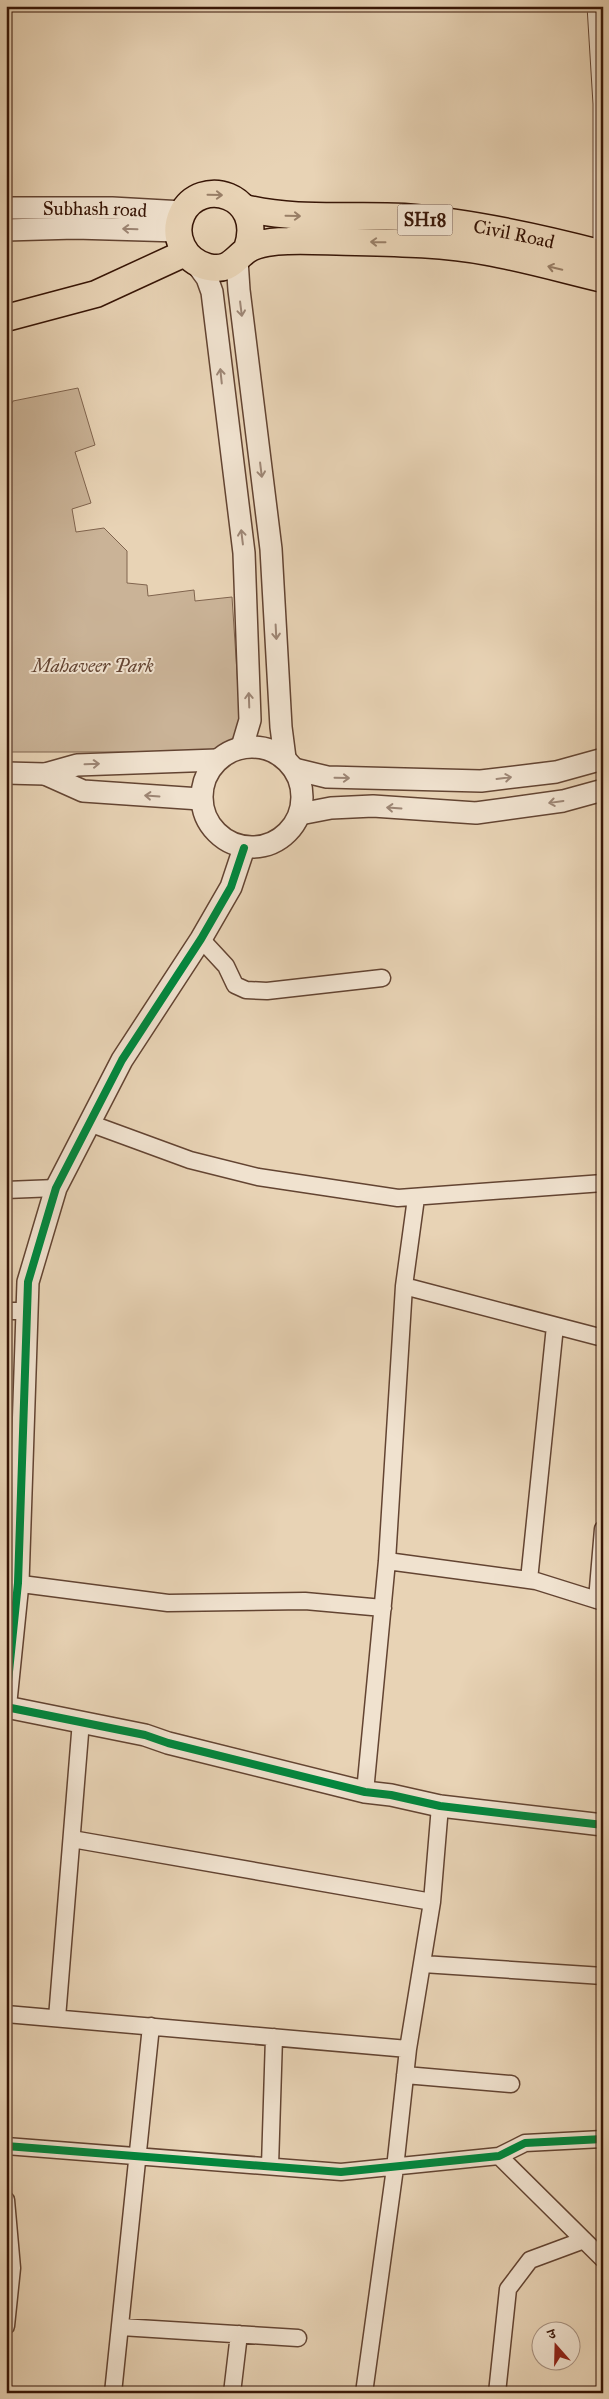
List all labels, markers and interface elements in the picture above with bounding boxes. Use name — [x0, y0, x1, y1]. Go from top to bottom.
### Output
one-way arrow — [206, 190, 222, 200]
street label: Subhash road — [43, 197, 148, 222]
road number: SH18 — [398, 204, 452, 236]
one-way arrow — [284, 211, 301, 221]
street label: Civil Road — [472, 215, 557, 254]
one-way arrow — [122, 225, 138, 234]
one-way arrow — [370, 238, 386, 247]
one-way arrow — [548, 263, 564, 272]
one-way arrow — [236, 301, 246, 317]
one-way arrow — [217, 368, 226, 384]
one-way arrow — [256, 462, 266, 478]
one-way arrow — [237, 530, 247, 546]
one-way arrow — [271, 624, 280, 640]
park label: Mahaveer Park — [30, 654, 154, 677]
one-way arrow — [245, 692, 254, 708]
one-way arrow — [84, 759, 100, 769]
one-way arrow — [334, 773, 350, 782]
one-way arrow — [496, 773, 512, 783]
one-way arrow — [144, 791, 160, 800]
one-way arrow — [548, 798, 564, 808]
one-way arrow — [386, 803, 402, 812]
north arrow — [532, 2322, 582, 2372]
text: उ — [545, 2325, 559, 2344]

